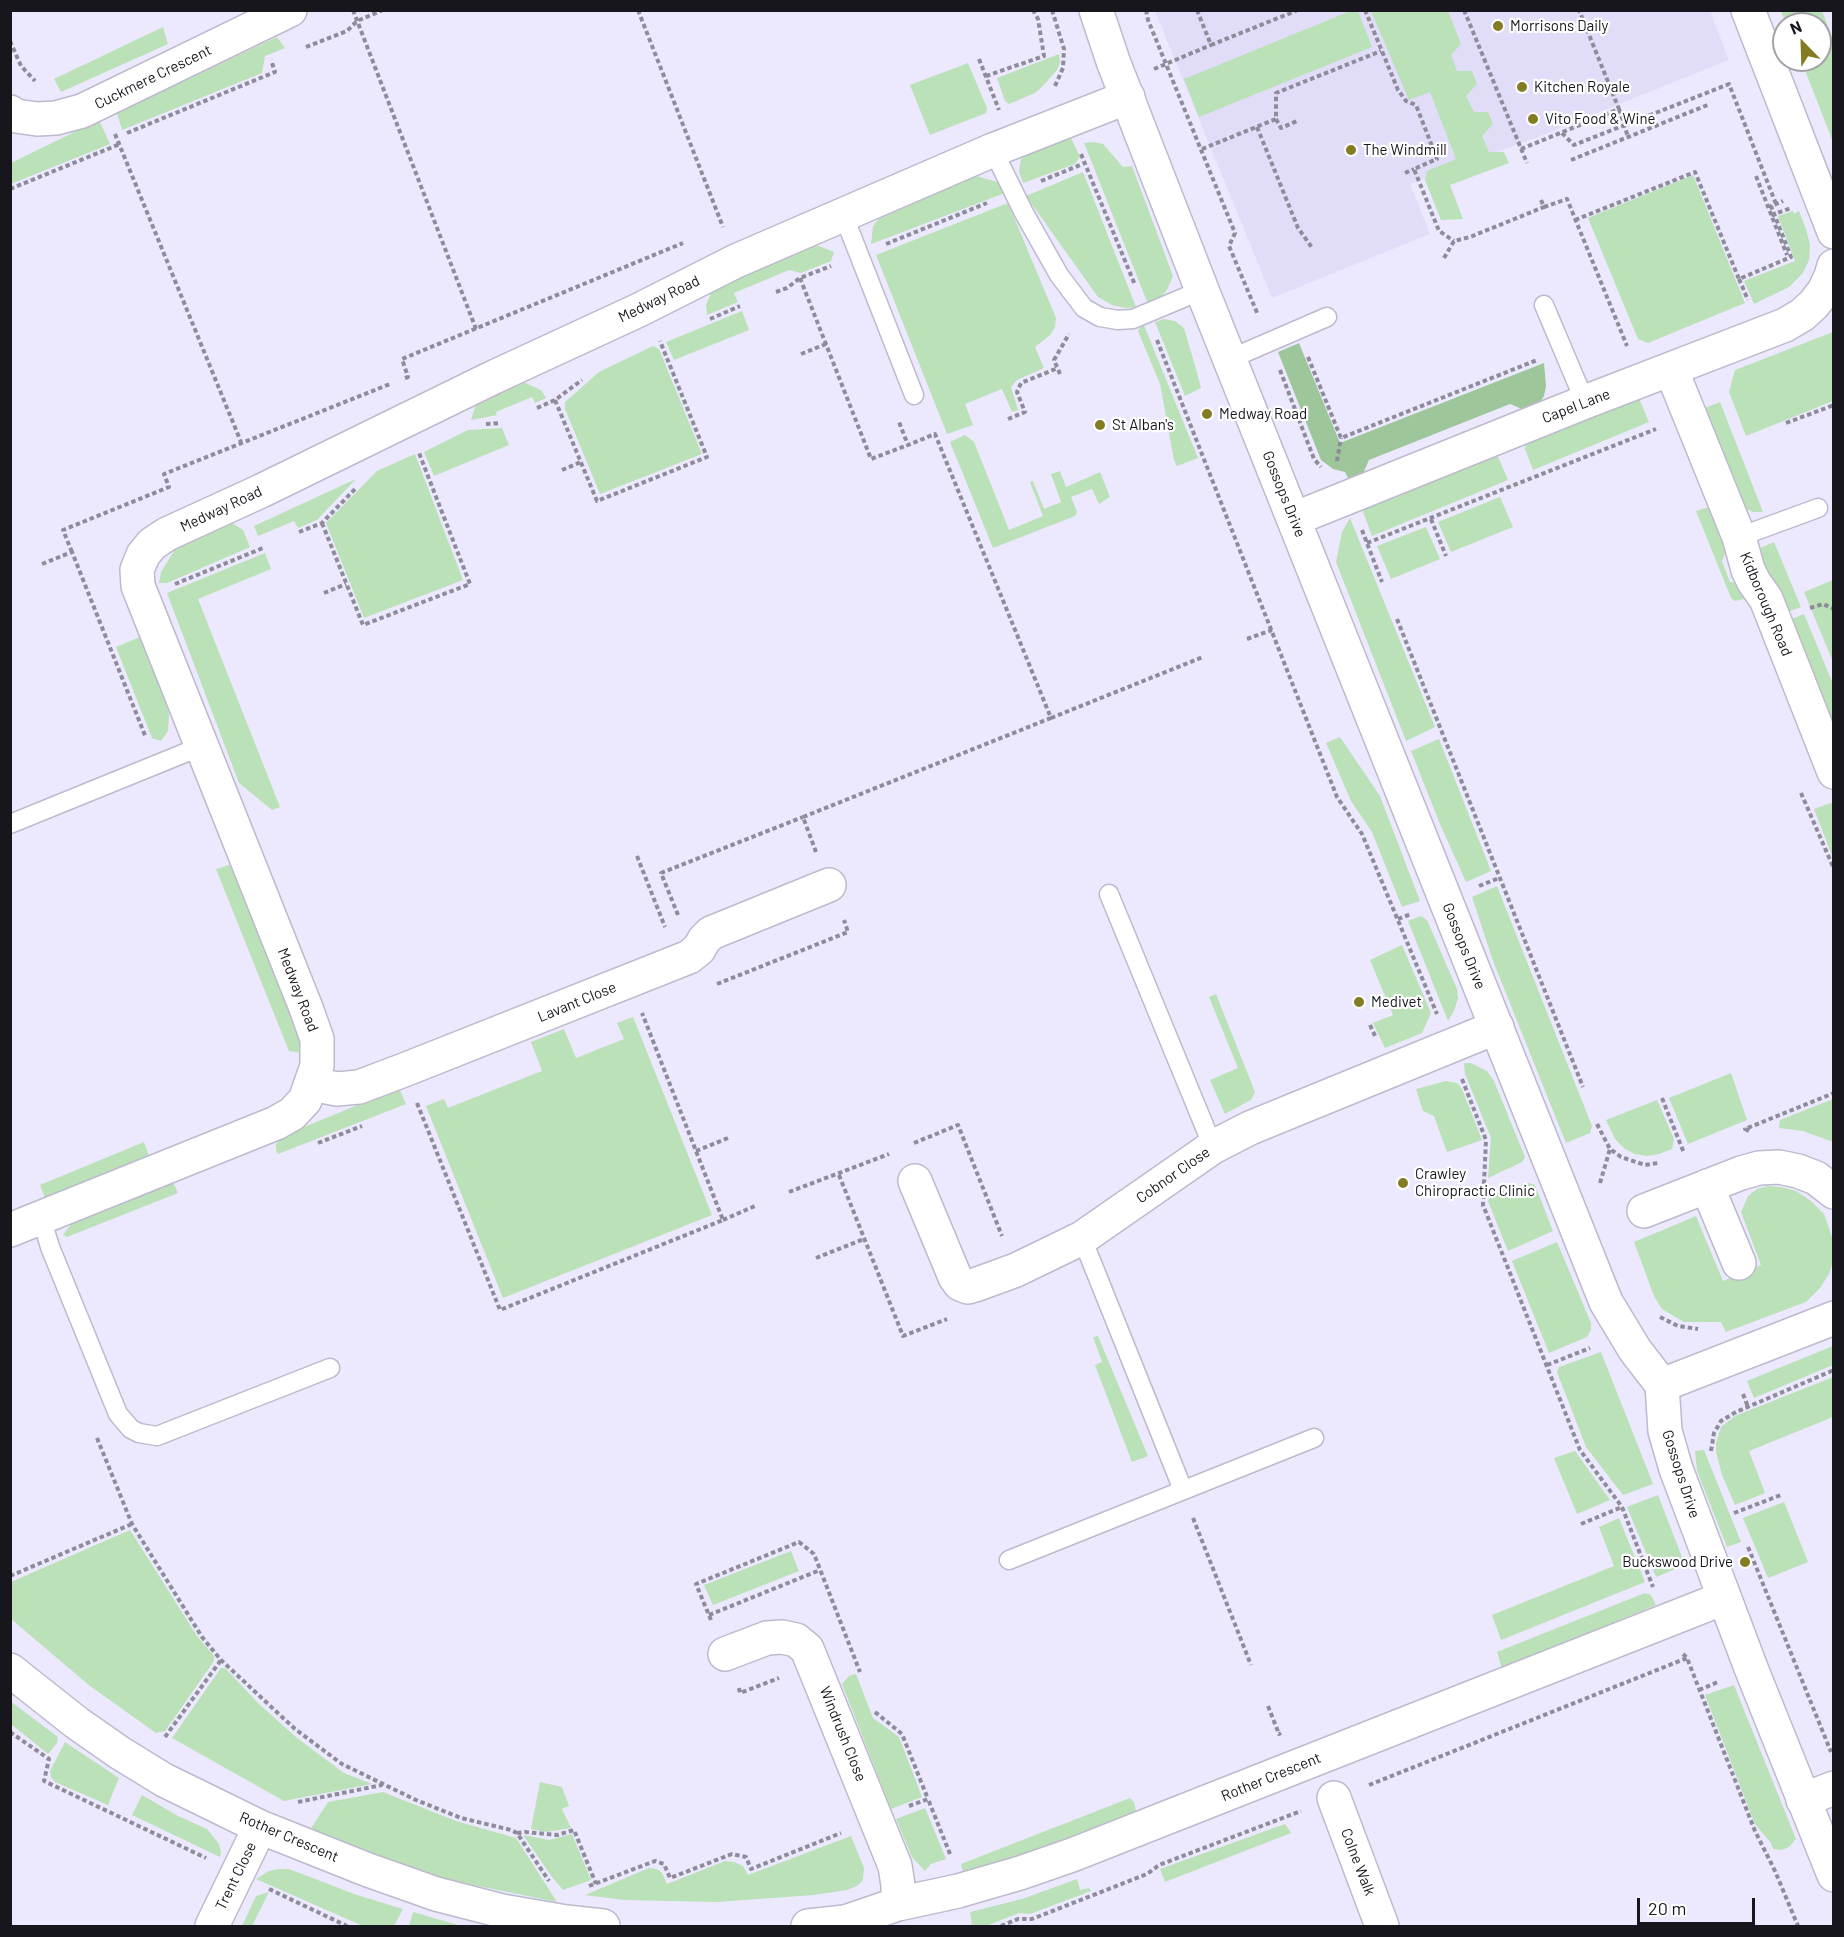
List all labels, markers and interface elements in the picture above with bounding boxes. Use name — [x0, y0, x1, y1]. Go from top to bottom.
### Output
north arrow — [1772, 12, 1832, 72]
text: N — [1787, 16, 1804, 38]
place label: Morrisons Daily — [1510, 17, 1608, 35]
marker: Morrisons Daily — [1491, 19, 1505, 33]
street label: Cuckmere Crescent — [92, 41, 214, 113]
place label: Kitchen Royale — [1534, 78, 1630, 96]
marker: Kitchen Royale — [1515, 80, 1529, 94]
place label: Vito Food & Wine — [1545, 110, 1655, 128]
marker: Vito Food & Wine — [1526, 112, 1540, 126]
place label: The Windmill — [1363, 141, 1447, 159]
marker: The Windmill — [1344, 143, 1358, 157]
street label: Medway Road — [615, 272, 703, 326]
street label: Capel Lane — [1539, 385, 1613, 427]
place label: Medway Road — [1219, 405, 1307, 423]
marker: Medway Road — [1200, 407, 1214, 421]
place label: St Alban's — [1112, 416, 1174, 434]
marker: St Alban's — [1093, 418, 1107, 432]
street label: Gossops Drive — [1258, 448, 1310, 540]
street label: Medway Road — [177, 482, 265, 536]
street label: Kidborough Road — [1736, 549, 1796, 659]
street label: Gossops Drive — [1438, 900, 1490, 992]
street label: Medway Road — [274, 946, 322, 1034]
street label: Lavant Close — [535, 978, 619, 1026]
place label: Medivet — [1371, 993, 1422, 1011]
marker: Medivet — [1352, 995, 1366, 1009]
street label: Cobnor Close — [1133, 1143, 1213, 1207]
place label: Crawley Chiropractic Clinic — [1415, 1165, 1535, 1200]
marker: Crawley Chiropractic Clinic — [1396, 1176, 1410, 1190]
street label: Gossops Drive — [1658, 1428, 1704, 1520]
place label: Buckswood Drive — [1622, 1553, 1733, 1571]
marker: Buckswood Drive — [1738, 1555, 1752, 1569]
street label: Windrush Close — [816, 1684, 870, 1784]
street label: Rother Crescent — [1218, 1749, 1324, 1805]
street label: Rother Crescent — [237, 1808, 341, 1866]
street label: Colne Walk — [1337, 1826, 1379, 1898]
street label: Trent Close — [212, 1839, 260, 1913]
scale bar — [1640, 1886, 1758, 1924]
text: 20 m — [1648, 1897, 1686, 1919]

